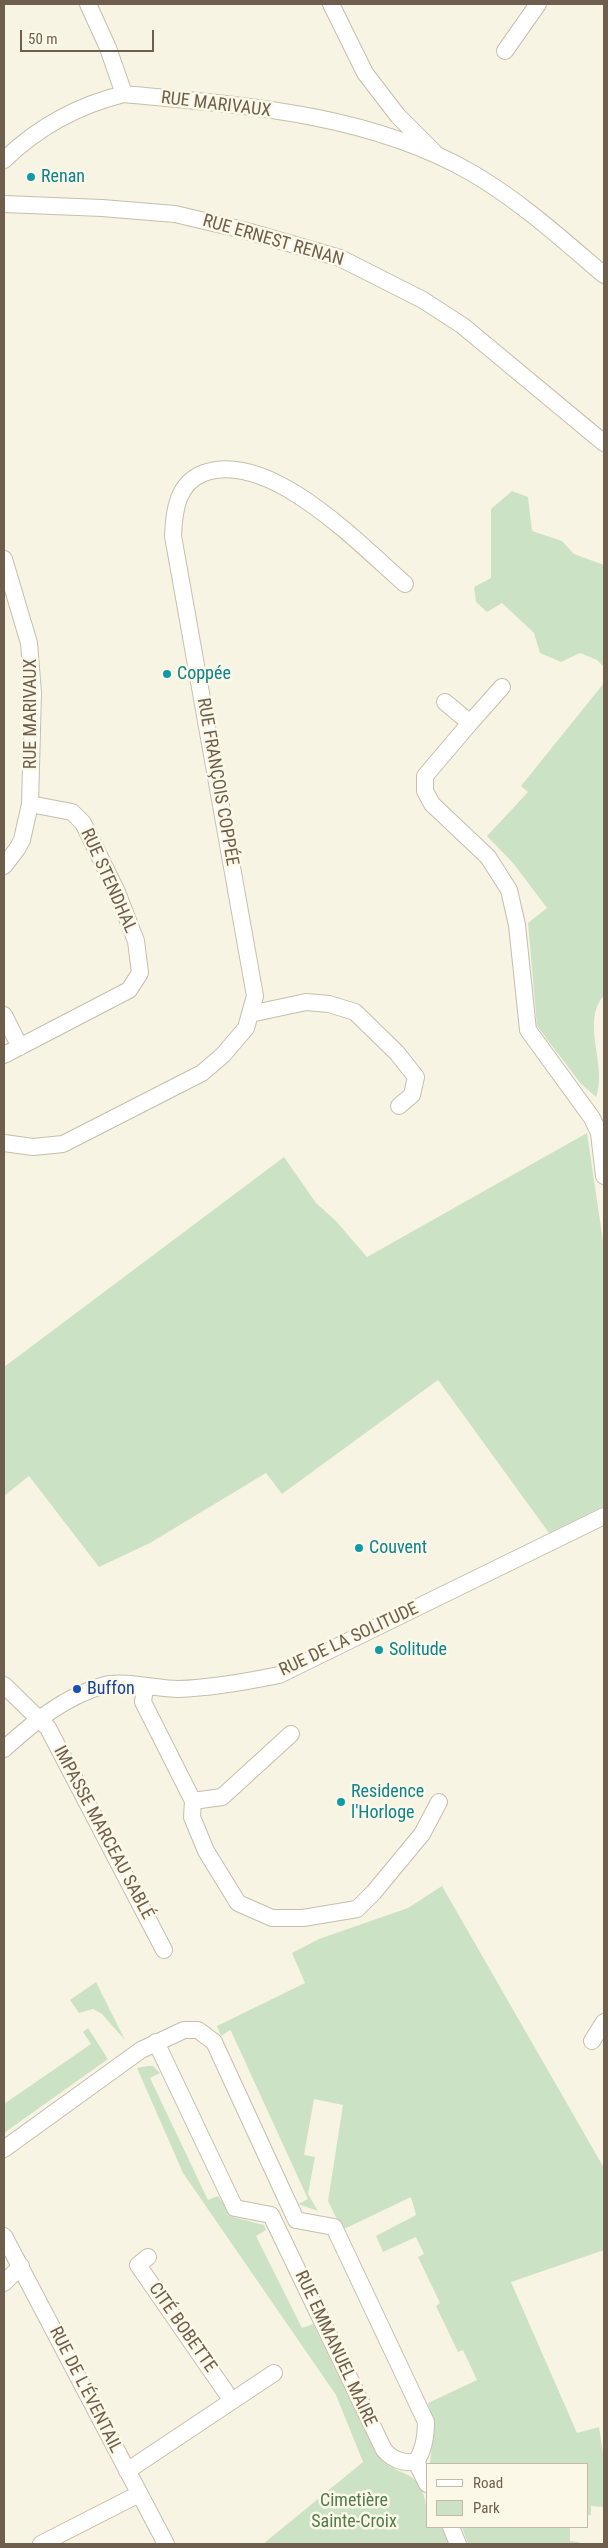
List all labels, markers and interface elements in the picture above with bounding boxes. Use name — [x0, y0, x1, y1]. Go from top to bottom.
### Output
scale bar — [22, 20, 156, 52]
text: 50 m — [28, 30, 58, 48]
street label: RUE MARIVAUX — [160, 88, 272, 122]
place label: Renan — [41, 166, 85, 188]
marker: Renan — [25, 171, 37, 183]
street label: RUE ERNEST RENAN — [200, 211, 346, 271]
street label: RUE MARIVAUX — [20, 659, 42, 769]
place label: Coppée — [177, 663, 231, 685]
marker: Coppée — [161, 668, 173, 680]
street label: RUE FRANÇOIS COPPÉE — [192, 696, 242, 868]
street label: RUE STENDHAL — [75, 825, 141, 937]
place label: Couvent — [369, 1537, 427, 1559]
marker: Couvent — [353, 1542, 365, 1554]
street label: RUE DE LA SOLITUDE — [276, 1598, 422, 1682]
place label: Solitude — [389, 1639, 447, 1661]
marker: Solitude — [373, 1644, 385, 1656]
place label: Buffon — [87, 1678, 135, 1700]
marker: Buffon — [71, 1683, 83, 1695]
street label: IMPASSE MARCEAU SABLÉ — [48, 1743, 158, 1923]
place label: Residence l'Horloge — [351, 1781, 424, 1824]
marker: Residence l'Horloge — [335, 1796, 347, 1808]
street label: RUE EMMANUEL MAIRE — [289, 2268, 381, 2430]
street label: CITÉ BOBETTE — [143, 2279, 221, 2377]
street label: RUE DE L'ÉVENTAIL — [44, 2323, 126, 2457]
legend — [426, 2463, 588, 2528]
text: Road — [473, 2474, 503, 2492]
park label: Cimetière Sainte-Croix — [311, 2490, 397, 2532]
text: Park — [473, 2499, 500, 2517]

